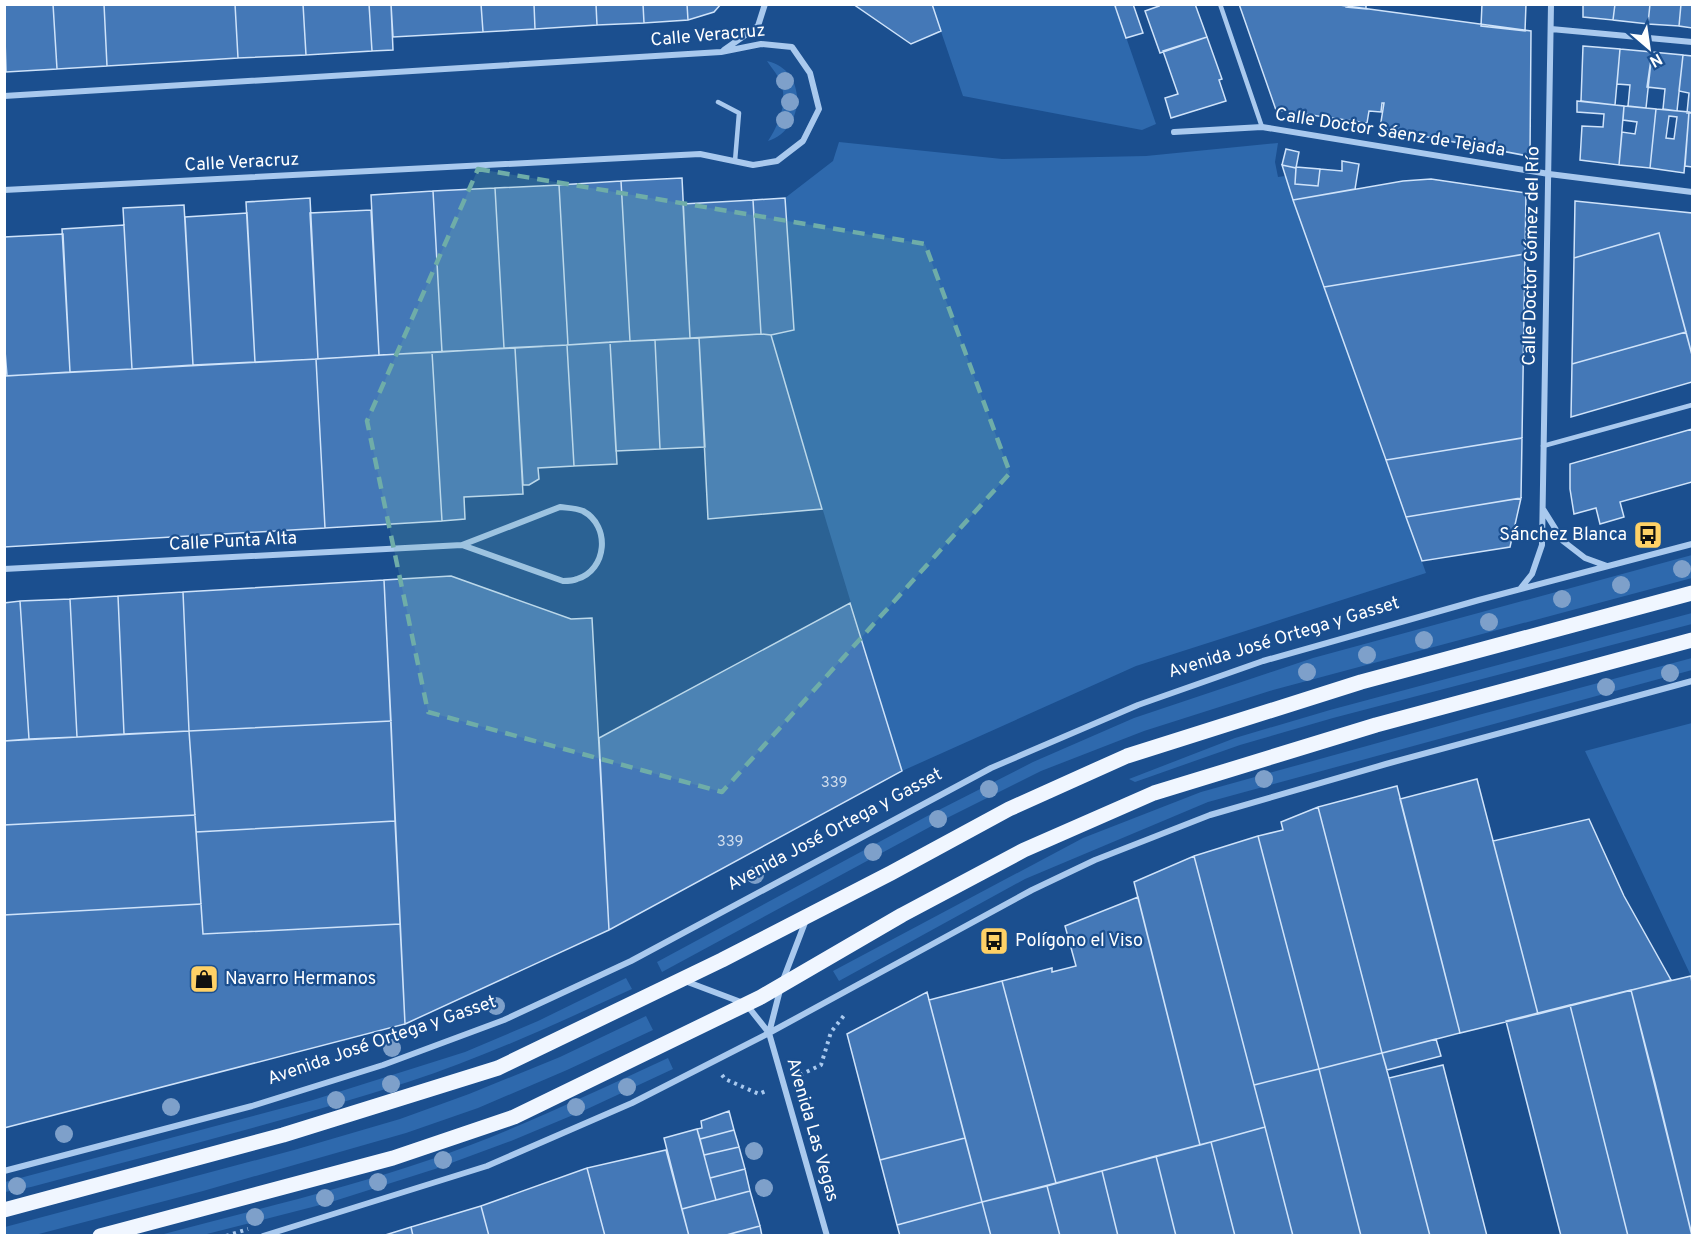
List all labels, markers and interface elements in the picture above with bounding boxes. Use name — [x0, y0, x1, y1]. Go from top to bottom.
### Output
north arrow — [1619, 18, 1679, 78]
street label: Calle Veracruz — [650, 20, 766, 52]
text: N — [1645, 48, 1665, 71]
street label: Calle Doctor Sáenz de Tejada — [1273, 103, 1507, 163]
street label: Calle Doctor Gómez del Río — [1519, 146, 1545, 366]
street label: Calle Veracruz — [184, 149, 300, 177]
bus stop icon: Sánchez Blanca — [1632, 519, 1664, 551]
place label: Sánchez Blanca — [1499, 524, 1627, 547]
street label: Calle Punta Alta — [168, 527, 298, 557]
street label: Avenida José Ortega y Gasset — [1166, 592, 1402, 684]
street label: Avenida José Ortega y Gasset — [723, 763, 947, 897]
house number: 339 — [821, 774, 847, 793]
house number: 339 — [717, 833, 743, 852]
bus stop icon: Polígono el Viso — [978, 925, 1010, 957]
place label: Polígono el Viso — [1015, 930, 1143, 953]
shop icon: Navarro Hermanos — [188, 963, 220, 995]
place label: Navarro Hermanos — [225, 968, 376, 991]
street label: Avenida José Ortega y Gasset — [265, 991, 499, 1091]
street label: Avenida Las Vegas — [780, 1055, 844, 1205]

